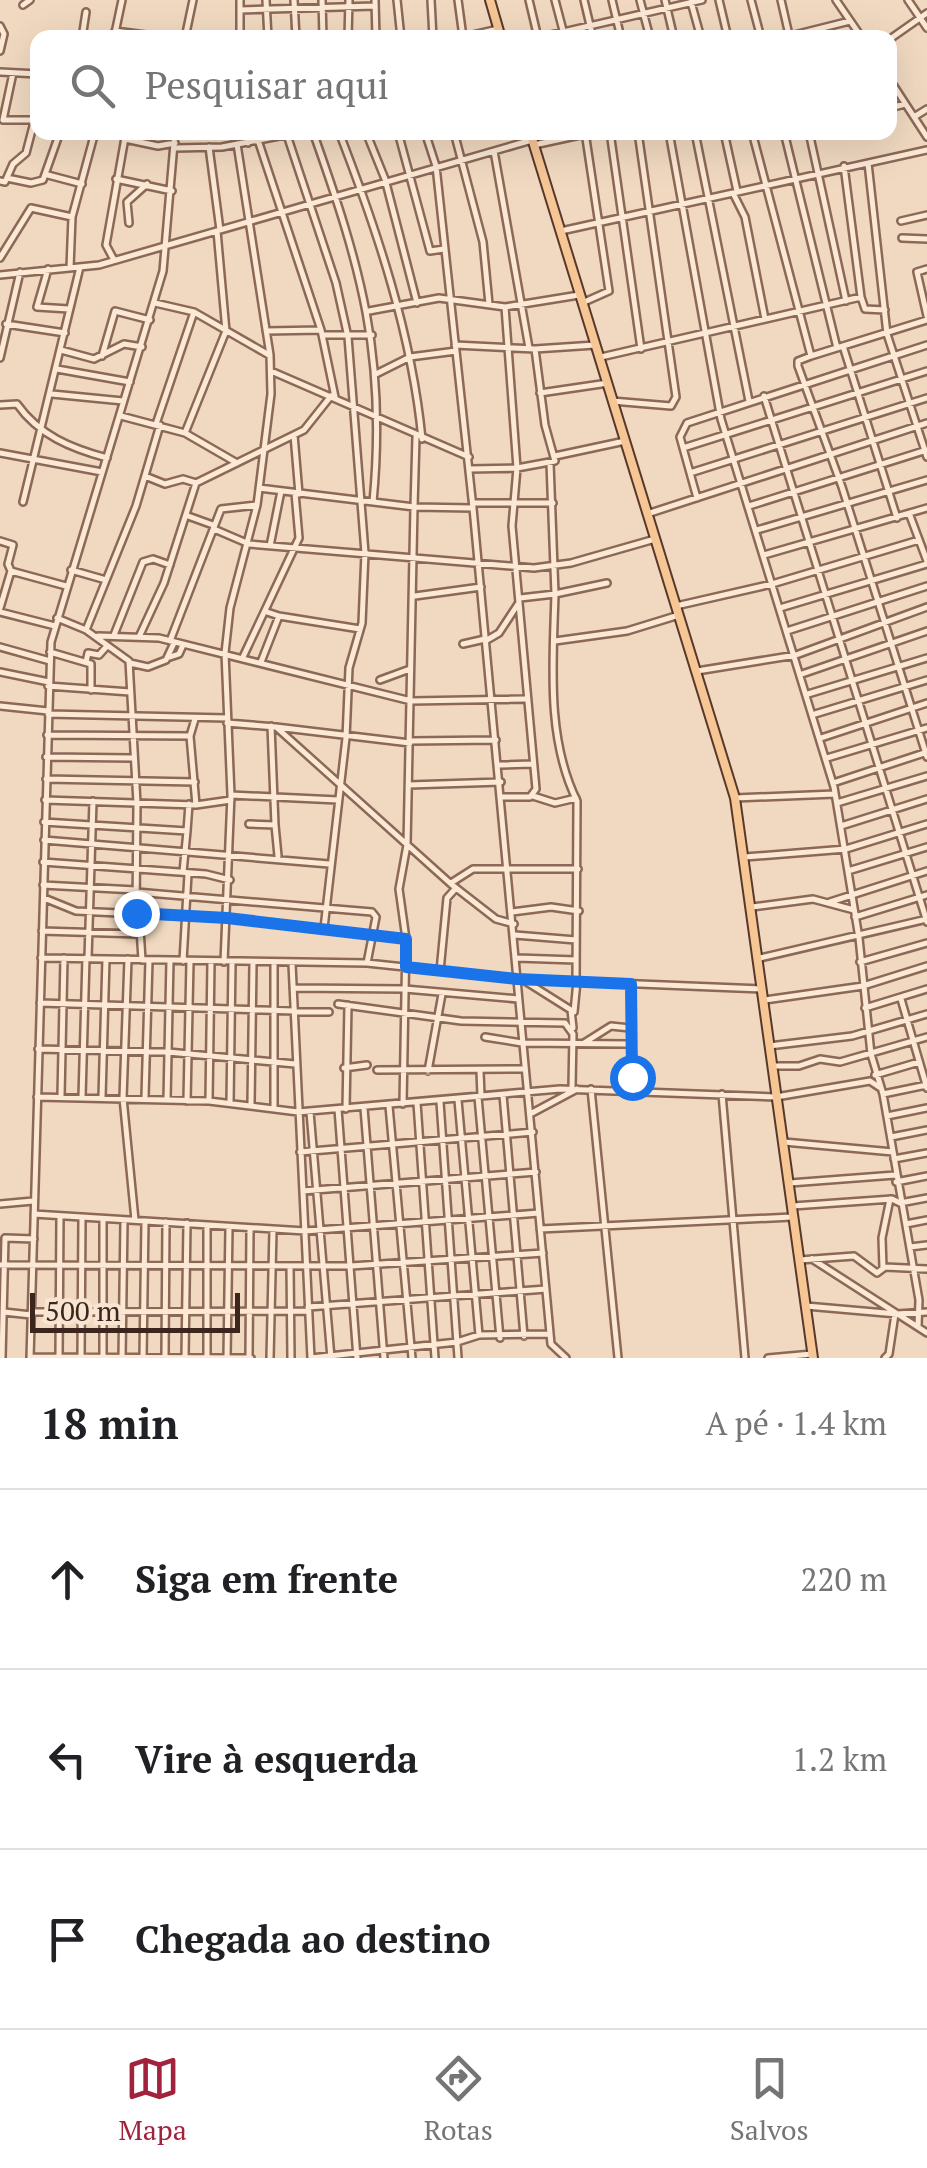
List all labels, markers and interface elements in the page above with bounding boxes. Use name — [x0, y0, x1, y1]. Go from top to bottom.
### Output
search box — [30, 30, 897, 140]
icon: search — [65, 58, 120, 113]
text: Pesquisar aqui — [145, 60, 389, 110]
route end — [114, 891, 160, 937]
route start — [610, 1055, 656, 1101]
scale bar — [30, 1288, 240, 1332]
text: 500 m — [45, 1292, 121, 1329]
text: 18 min — [40, 1395, 179, 1451]
text: A pé · 1.4 km — [706, 1402, 887, 1444]
icon: ahead — [40, 1552, 95, 1607]
text: Siga em frente — [135, 1554, 398, 1604]
text: 220 m — [800, 1558, 887, 1600]
icon: left — [40, 1732, 95, 1787]
text: Vire à esquerda — [135, 1734, 418, 1784]
text: 1.2 km — [792, 1738, 887, 1780]
icon: arrive — [40, 1912, 95, 1967]
text: Chegada ao destino — [135, 1914, 490, 1964]
tab: Mapa — [118, 2051, 187, 2148]
tab: Rotas — [424, 2051, 493, 2148]
tab: Salvos — [730, 2051, 809, 2148]

